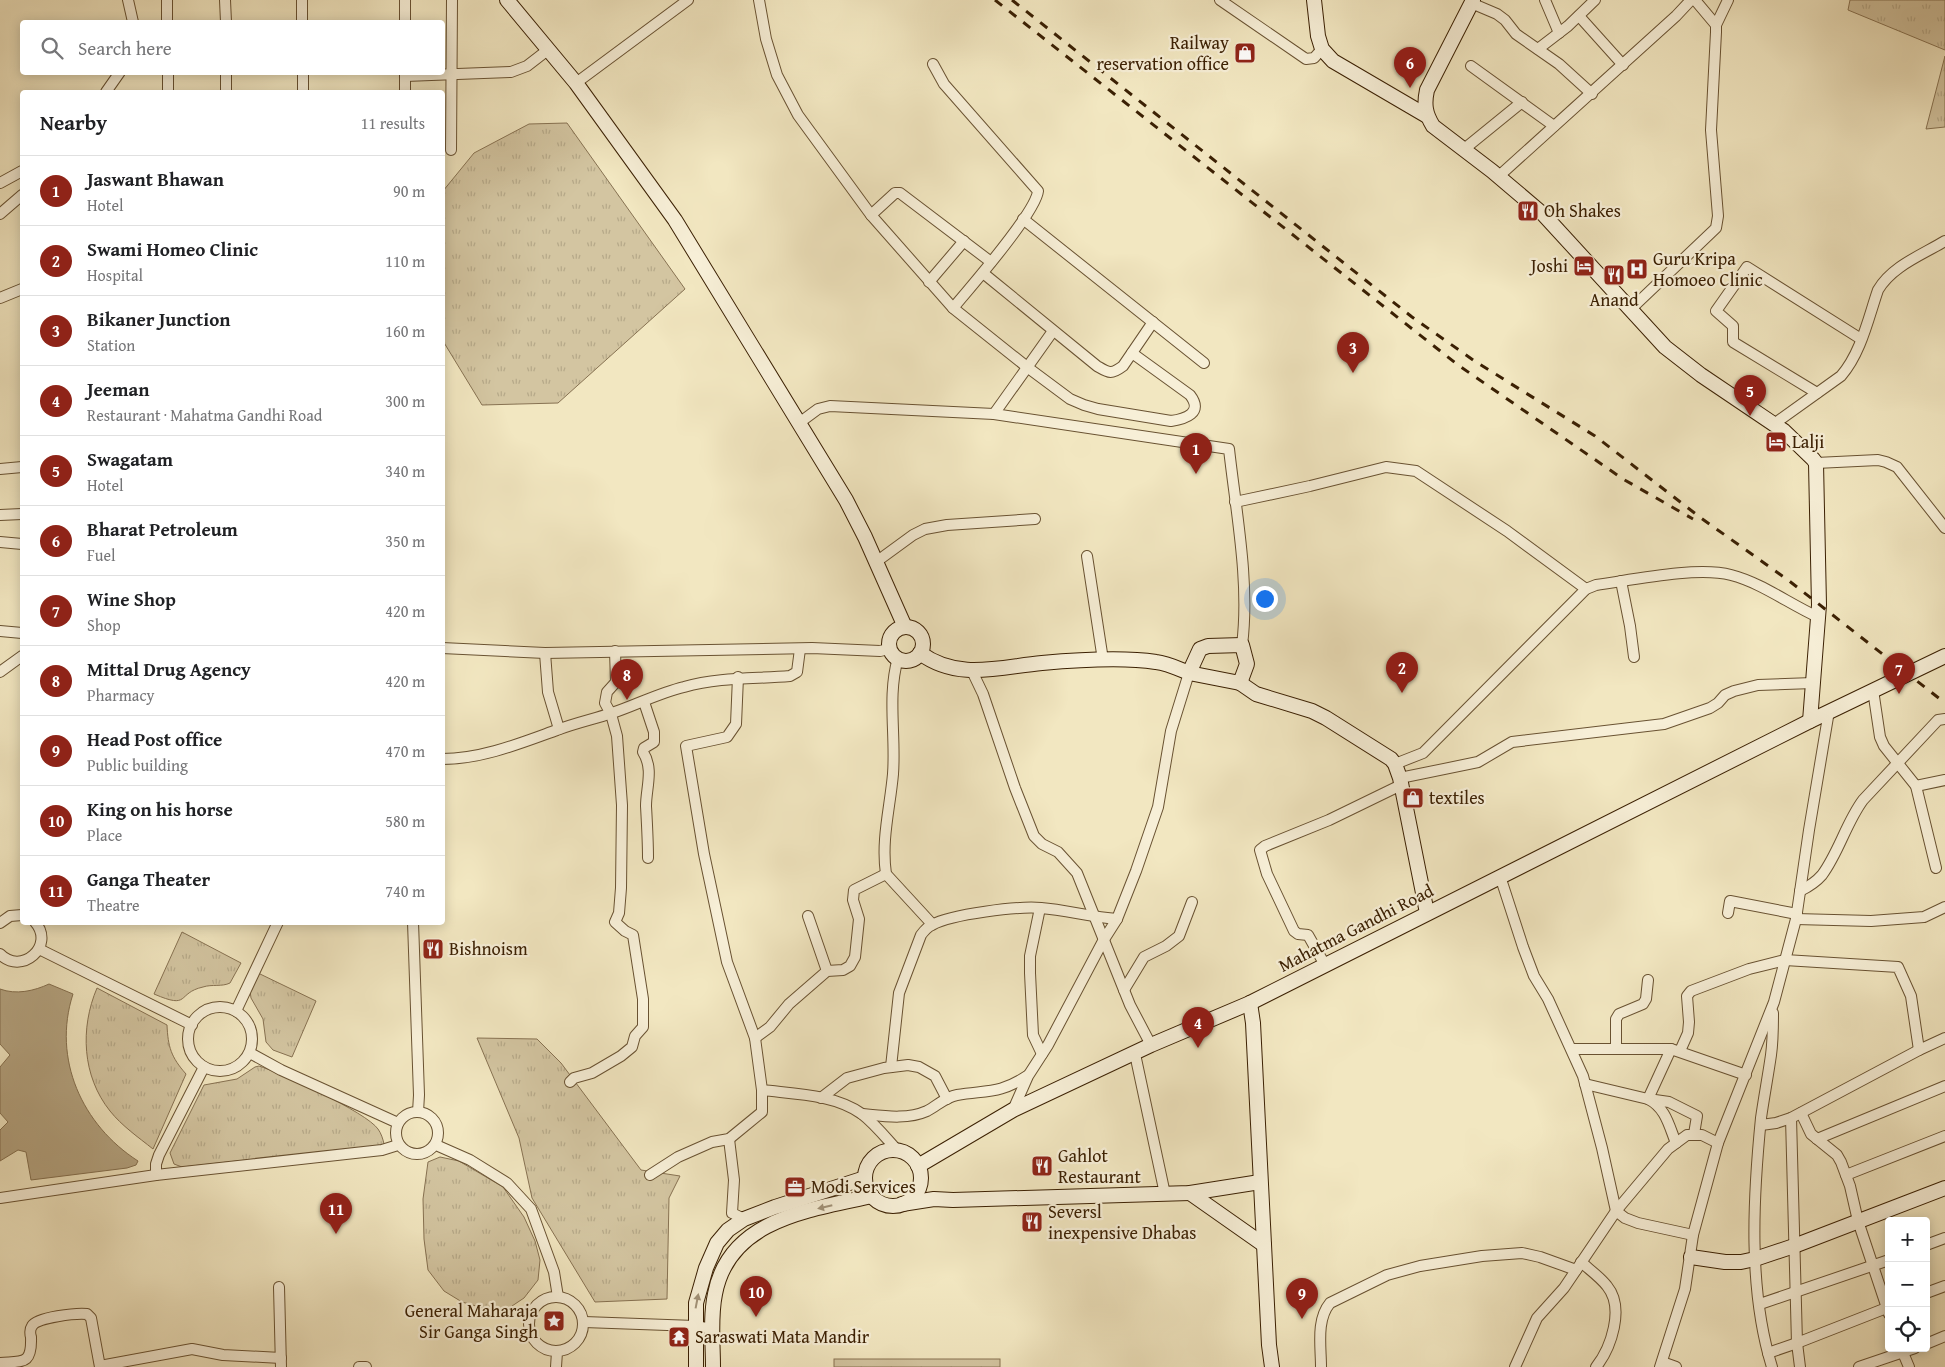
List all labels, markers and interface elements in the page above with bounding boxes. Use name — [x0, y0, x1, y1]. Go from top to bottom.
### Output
search box — [20, 20, 445, 75]
place label: Railway reservation office — [1096, 29, 1229, 77]
icon: search — [38, 34, 66, 62]
text: Search here — [78, 34, 172, 62]
shop icon: Railway reservation office — [1233, 41, 1257, 65]
pin: 6 — [1394, 47, 1426, 88]
text: Nearby — [40, 107, 107, 138]
text: 11 results — [361, 111, 425, 135]
text: Jaswant Bhawan — [87, 165, 224, 193]
text: 1 — [52, 179, 60, 203]
text: 90 m — [393, 179, 425, 203]
text: Hotel — [87, 193, 123, 217]
place label: Oh Shakes — [1544, 197, 1621, 224]
restaurant icon: Oh Shakes — [1516, 199, 1540, 223]
text: Swami Homeo Clinic — [87, 235, 258, 263]
place label: Guru Kripa Homoeo Clinic — [1653, 245, 1763, 293]
text: 2 — [52, 249, 60, 273]
text: 110 m — [385, 249, 425, 273]
place label: Joshi — [1529, 252, 1568, 279]
hotel icon: Joshi — [1572, 254, 1596, 278]
hospital icon: Guru Kripa Homoeo Clinic — [1625, 257, 1649, 281]
text: Hospital — [87, 263, 143, 287]
restaurant icon: Anand — [1602, 263, 1626, 287]
place label: Anand — [1589, 286, 1639, 313]
text: Bikaner Junction — [87, 305, 231, 333]
text: 3 — [52, 319, 60, 343]
text: 160 m — [385, 319, 425, 343]
pin: 3 — [1337, 332, 1369, 373]
text: Station — [87, 333, 135, 357]
text: Jeeman — [87, 375, 149, 403]
pin: 5 — [1734, 375, 1766, 416]
text: 4 — [52, 389, 60, 413]
text: 300 m — [385, 389, 425, 413]
text: Restaurant · Mahatma Gandhi Road — [87, 403, 322, 427]
place label: Lalji — [1792, 428, 1824, 455]
hotel icon: Lalji — [1764, 430, 1788, 454]
pin: 1 — [1180, 433, 1212, 474]
text: Swagatam — [87, 445, 173, 473]
text: 5 — [52, 459, 60, 483]
text: 340 m — [385, 459, 425, 483]
text: Hotel — [87, 473, 123, 497]
text: Bharat Petroleum — [87, 515, 238, 543]
text: 6 — [52, 529, 60, 553]
text: 350 m — [385, 529, 425, 553]
text: Fuel — [87, 543, 115, 567]
text: Wine Shop — [87, 585, 176, 613]
your location — [1252, 586, 1278, 612]
text: 7 — [52, 599, 60, 623]
text: 420 m — [385, 599, 425, 623]
text: Shop — [87, 613, 121, 637]
pin: 2 — [1386, 652, 1418, 693]
pin: 7 — [1883, 653, 1915, 694]
text: Mittal Drug Agency — [87, 655, 251, 683]
pin: 8 — [611, 659, 643, 700]
text: 8 — [52, 669, 60, 693]
text: 420 m — [385, 669, 425, 693]
text: Pharmacy — [87, 683, 154, 707]
text: Head Post office — [87, 725, 222, 753]
text: 9 — [52, 739, 60, 763]
text: 470 m — [385, 739, 425, 763]
text: Public building — [87, 753, 188, 777]
place label: textiles — [1429, 784, 1485, 811]
shop icon: textiles — [1401, 786, 1425, 810]
text: King on his horse — [87, 795, 233, 823]
text: 10 — [48, 809, 64, 833]
text: 580 m — [385, 809, 425, 833]
text: Place — [87, 823, 122, 847]
text: Ganga Theater — [87, 865, 210, 893]
street label: Mahatma Gandhi Road — [1273, 877, 1438, 978]
text: 11 — [48, 879, 64, 903]
text: 740 m — [385, 879, 425, 903]
text: Theatre — [87, 893, 140, 917]
place label: Bishnoism — [449, 935, 528, 962]
restaurant icon: Bishnoism — [421, 937, 445, 961]
pin: 4 — [1182, 1007, 1214, 1048]
place label: Gahlot Restaurant — [1058, 1142, 1141, 1190]
restaurant icon: Gahlot Restaurant — [1030, 1154, 1054, 1178]
place label: Modi Services — [811, 1173, 916, 1200]
office icon: Modi Services — [783, 1175, 807, 1199]
pin: 11 — [320, 1193, 352, 1234]
place label: Seversl inexpensive Dhabas — [1048, 1198, 1196, 1246]
one-way arrow — [817, 1203, 832, 1211]
restaurant icon: Seversl inexpensive Dhabas — [1020, 1210, 1044, 1234]
map controls — [1885, 1217, 1930, 1352]
button: + — [1885, 1217, 1930, 1262]
button: − — [1885, 1262, 1930, 1307]
pin: 10 — [740, 1276, 772, 1317]
pin: 9 — [1286, 1278, 1318, 1319]
one-way arrow — [693, 1293, 701, 1309]
place label: General Maharaja Sir Ganga Singh — [405, 1297, 538, 1345]
button: locate — [1885, 1307, 1930, 1352]
place icon: General Maharaja Sir Ganga Singh — [542, 1309, 566, 1333]
place label: Saraswati Mata Mandir — [695, 1323, 870, 1350]
temple icon: Saraswati Mata Mandir — [667, 1325, 691, 1349]

